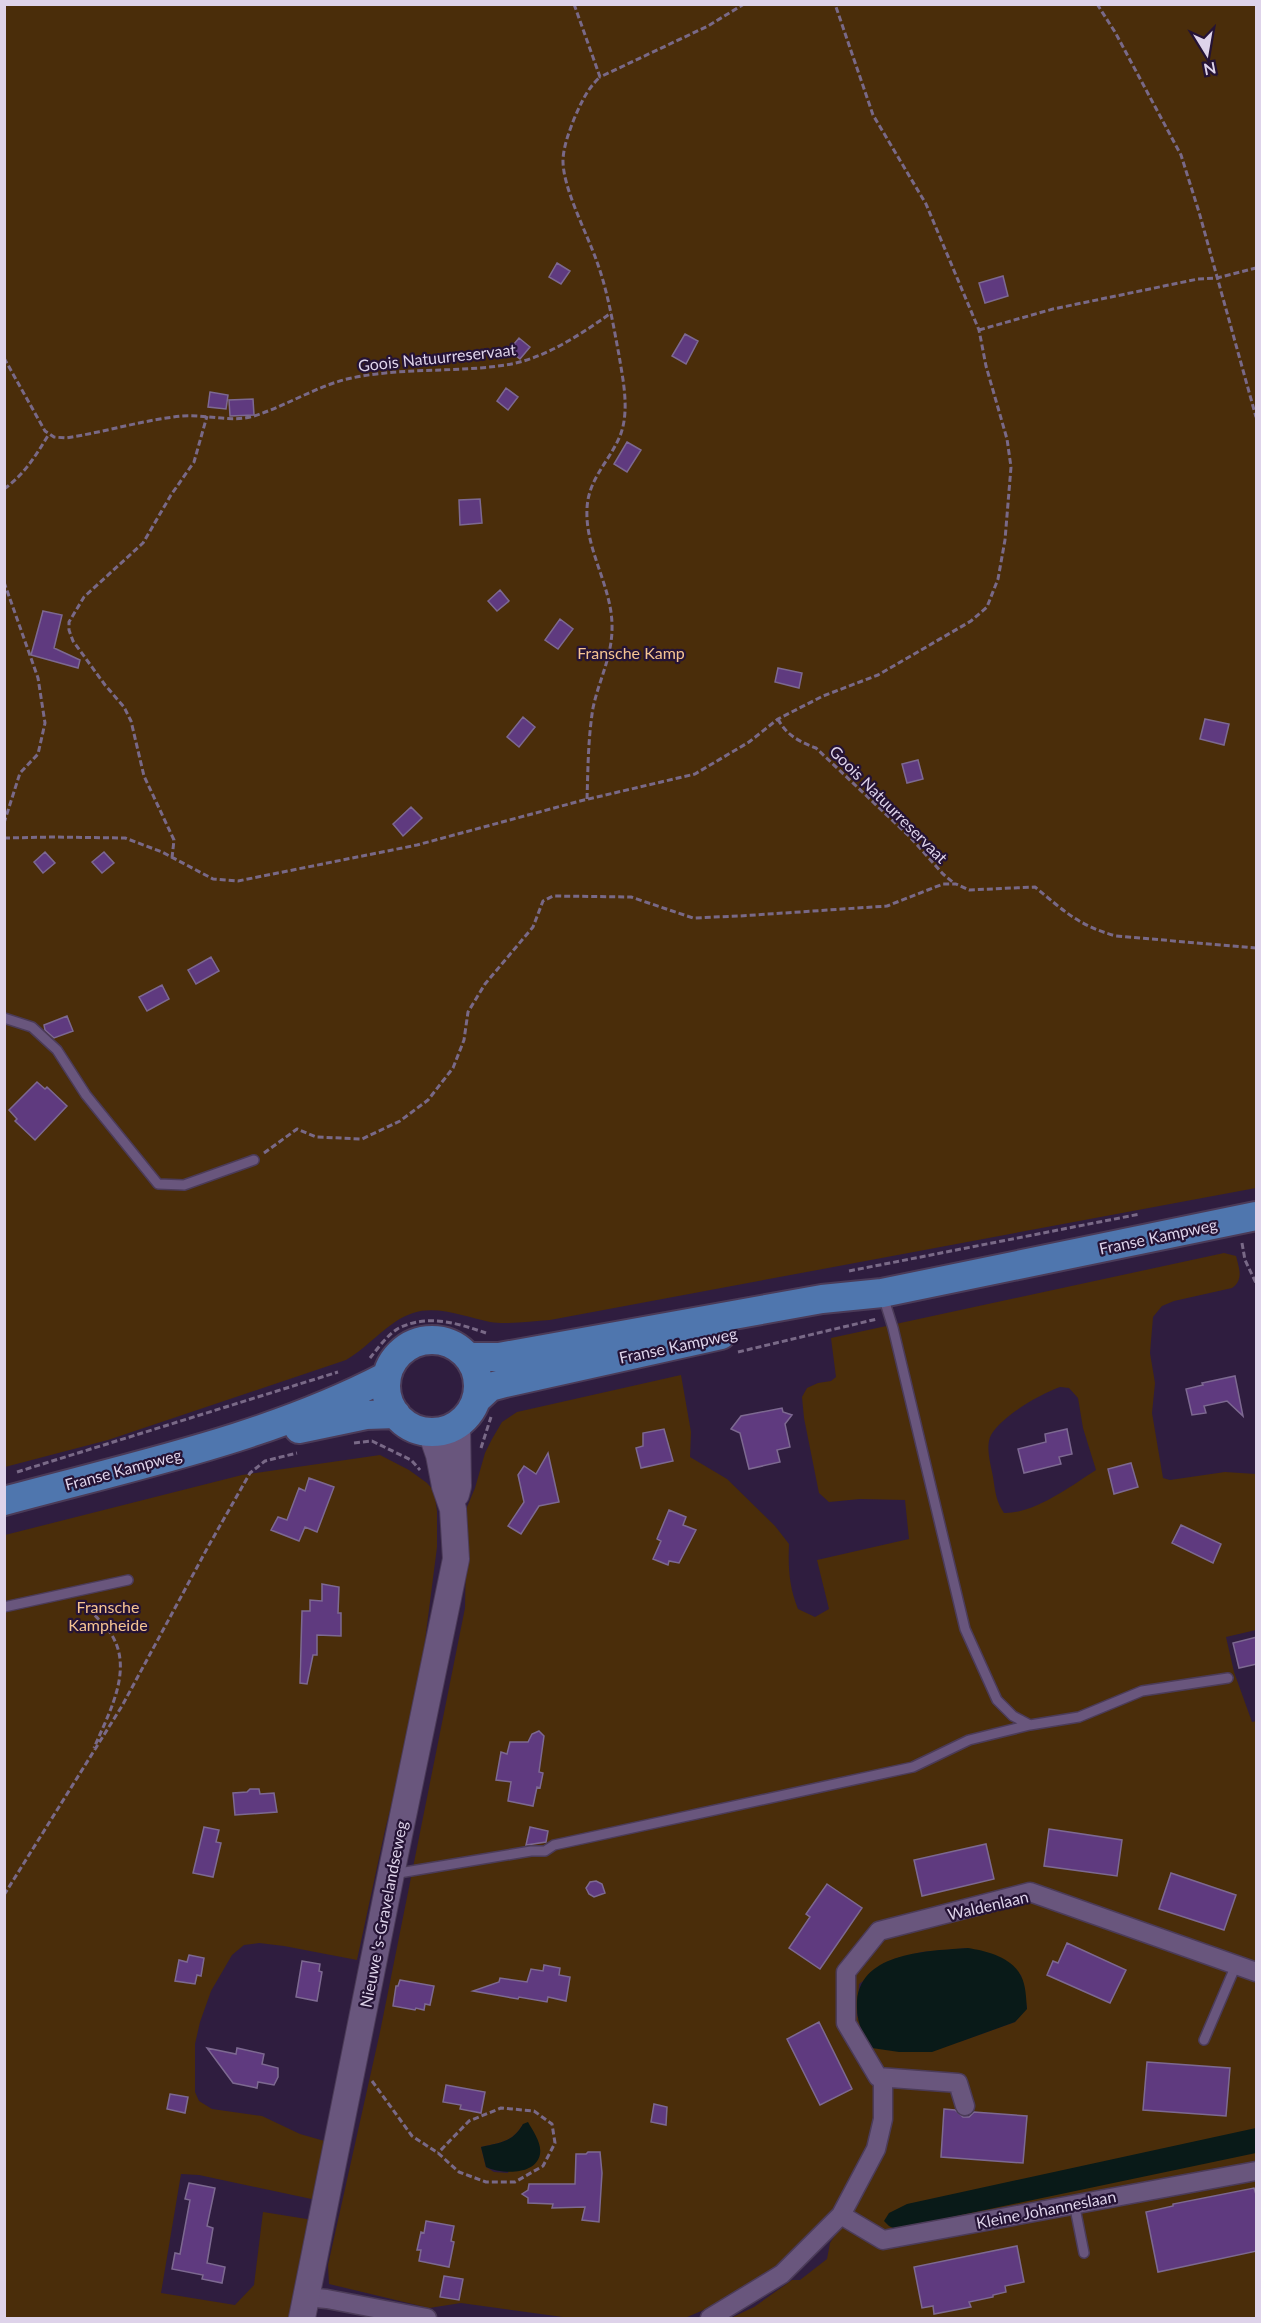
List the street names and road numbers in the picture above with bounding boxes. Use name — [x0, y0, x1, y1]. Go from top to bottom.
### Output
street label: Goois Natuurreservaat — [357, 339, 517, 375]
street label: Goois Natuurreservaat — [826, 741, 952, 867]
street label: Franse Kampweg — [1097, 1214, 1219, 1258]
street label: Franse Kampweg — [617, 1323, 739, 1367]
street label: Franse Kampweg — [63, 1444, 183, 1494]
street label: Nieuwe 's-Gravelandseweg — [356, 1819, 410, 2009]
street label: Waldenlaan — [946, 1886, 1030, 1924]
street label: Kleine Johanneslaan — [975, 2186, 1117, 2232]

